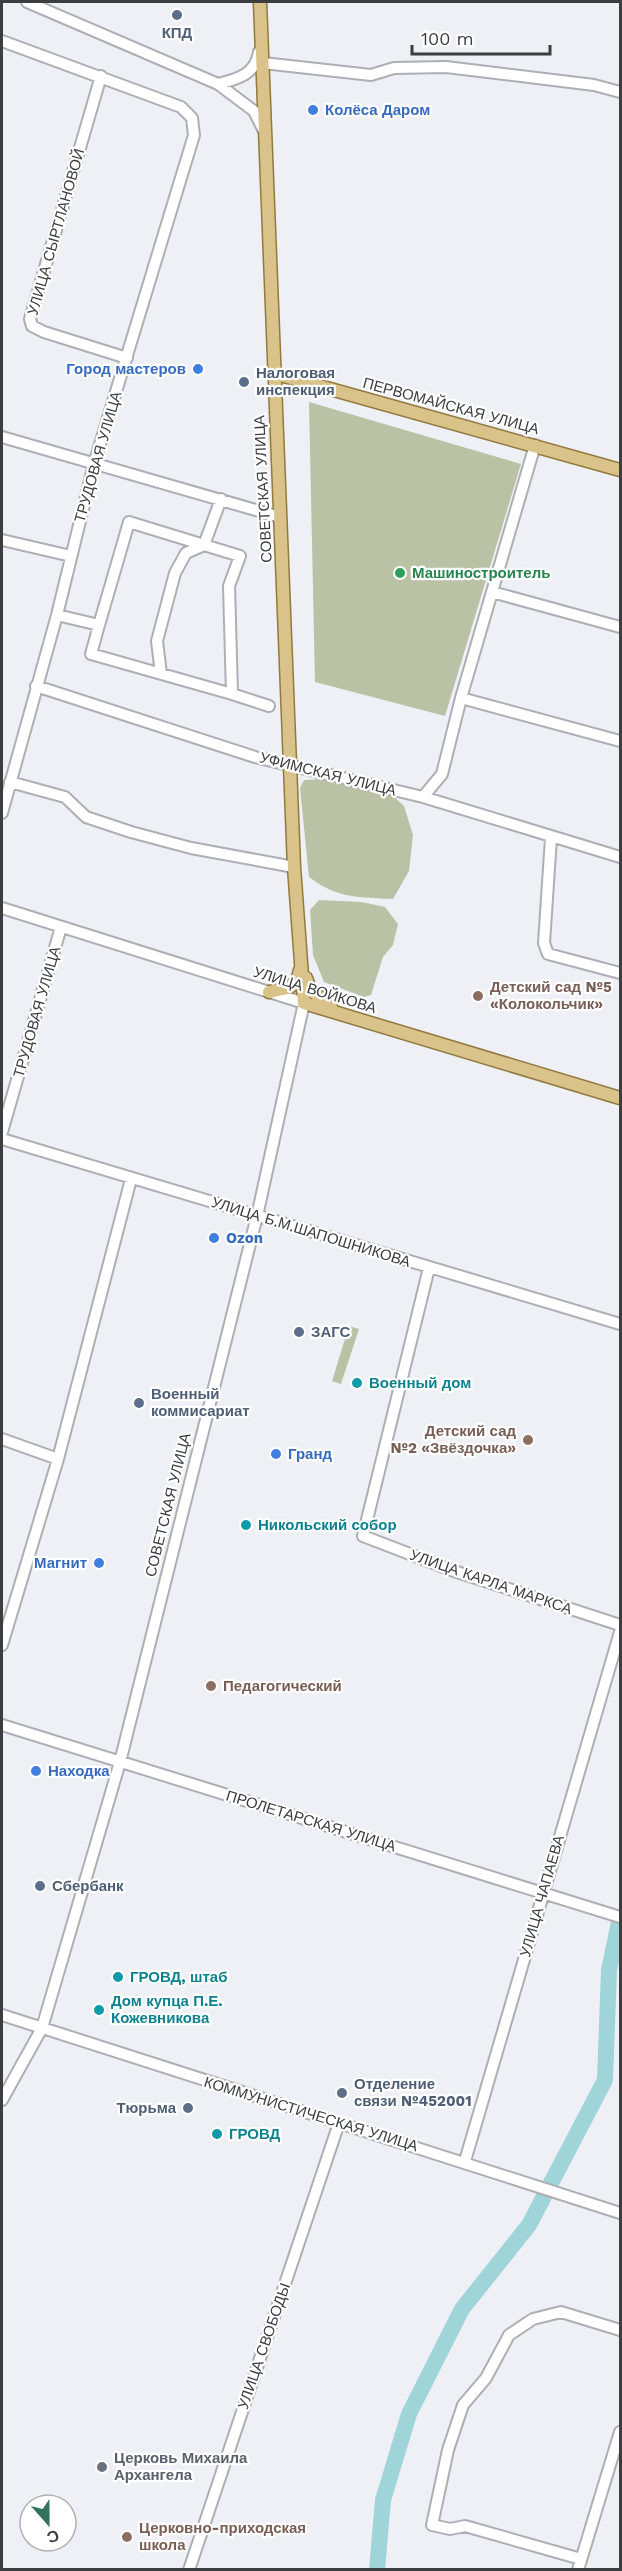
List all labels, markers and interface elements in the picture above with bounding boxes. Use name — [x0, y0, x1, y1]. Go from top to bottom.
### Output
marker: КПД — [170, 8, 184, 22]
scale bar — [412, 18, 550, 56]
place label: КПД — [162, 24, 193, 42]
text: 100 m — [421, 28, 474, 49]
place label: Колёса Даром — [325, 101, 430, 119]
marker: Колёса Даром — [306, 103, 320, 117]
street label: УЛИЦА СЫРТЛАНОВОЙ — [24, 147, 88, 317]
place label: Город мастеров — [66, 360, 186, 378]
marker: Город мастеров — [191, 362, 205, 376]
place label: Налоговая инспекция — [256, 364, 335, 399]
street label: ПЕРВОМАЙСКАЯ УЛИЦА — [361, 374, 541, 438]
marker: Налоговая инспекция — [237, 375, 251, 389]
street label: ТРУДОВАЯ УЛИЦА — [71, 389, 125, 525]
street label: СОВЕТСКАЯ УЛИЦА — [250, 415, 276, 563]
place label: Машиностроитель — [412, 564, 550, 582]
marker: Машиностроитель — [393, 566, 407, 580]
street label: УФИМСКАЯ УЛИЦА — [258, 748, 398, 800]
street label: ТРУДОВАЯ УЛИЦА — [10, 944, 64, 1080]
street label: УЛИЦА ВОЙКОВА — [251, 963, 379, 1017]
place label: Детский сад №5 «Колокольчик» — [490, 978, 612, 1013]
marker: Детский сад №5 «Колокольчик» — [471, 989, 485, 1003]
street label: УЛИЦА Б.М.ШАПОШНИКОВА — [209, 1193, 413, 1271]
place label: Ozon — [226, 1229, 263, 1247]
marker: Ozon — [207, 1231, 221, 1245]
place label: ЗАГС — [311, 1323, 351, 1341]
marker: ЗАГС — [292, 1325, 306, 1339]
place label: Военный дом — [369, 1374, 471, 1392]
marker: Военный дом — [350, 1376, 364, 1390]
place label: Военный коммисариат — [151, 1385, 250, 1420]
marker: Военный коммисариат — [132, 1396, 146, 1410]
place label: Детский сад №2 «Звёздочка» — [390, 1422, 516, 1457]
street label: СОВЕТСКАЯ УЛИЦА — [141, 1431, 195, 1579]
marker: Детский сад №2 «Звёздочка» — [521, 1433, 535, 1447]
place label: Гранд — [288, 1445, 332, 1463]
marker: Гранд — [269, 1447, 283, 1461]
place label: Никольский собор — [258, 1516, 397, 1534]
marker: Никольский собор — [239, 1518, 253, 1532]
street label: УЛИЦА КАРЛА МАРКСА — [408, 1546, 574, 1618]
place label: Магнит — [34, 1554, 87, 1572]
marker: Магнит — [92, 1556, 106, 1570]
place label: Педагогический — [223, 1677, 342, 1695]
marker: Педагогический — [204, 1679, 218, 1693]
place label: Находка — [48, 1762, 110, 1780]
marker: Находка — [29, 1764, 43, 1778]
street label: ПРОЛЕТАРСКАЯ УЛИЦА — [224, 1787, 398, 1855]
street label: УЛИЦА ЧАПАЕВА — [516, 1833, 568, 1959]
place label: Сбербанк — [52, 1877, 124, 1895]
marker: Сбербанк — [33, 1879, 47, 1893]
place label: ГРОВД, штаб — [130, 1968, 227, 1986]
marker: ГРОВД, штаб — [111, 1970, 125, 1984]
place label: Дом купца П.Е. Кожевникова — [111, 1992, 223, 2027]
marker: Дом купца П.Е. Кожевникова — [92, 2003, 106, 2017]
street label: КОММУНИСТИЧЕСКАЯ УЛИЦА — [202, 2073, 420, 2155]
place label: Отделение связи №452001 — [354, 2075, 472, 2110]
marker: Отделение связи №452001 — [335, 2086, 349, 2100]
place label: Тюрьма — [117, 2099, 177, 2117]
marker: Тюрьма — [181, 2101, 195, 2115]
place label: ГРОВД — [229, 2125, 281, 2143]
marker: ГРОВД — [210, 2127, 224, 2141]
street label: УЛИЦА СВОБОДЫ — [234, 2281, 294, 2411]
place label: Церковь Михаила Архангела — [114, 2449, 248, 2484]
marker: Церковь Михаила Архангела — [95, 2460, 109, 2474]
north arrow — [18, 2493, 78, 2553]
place label: Церковно-приходская школа — [139, 2519, 306, 2554]
text: С — [44, 2526, 62, 2548]
marker: Церковно-приходская школа — [120, 2530, 134, 2544]

